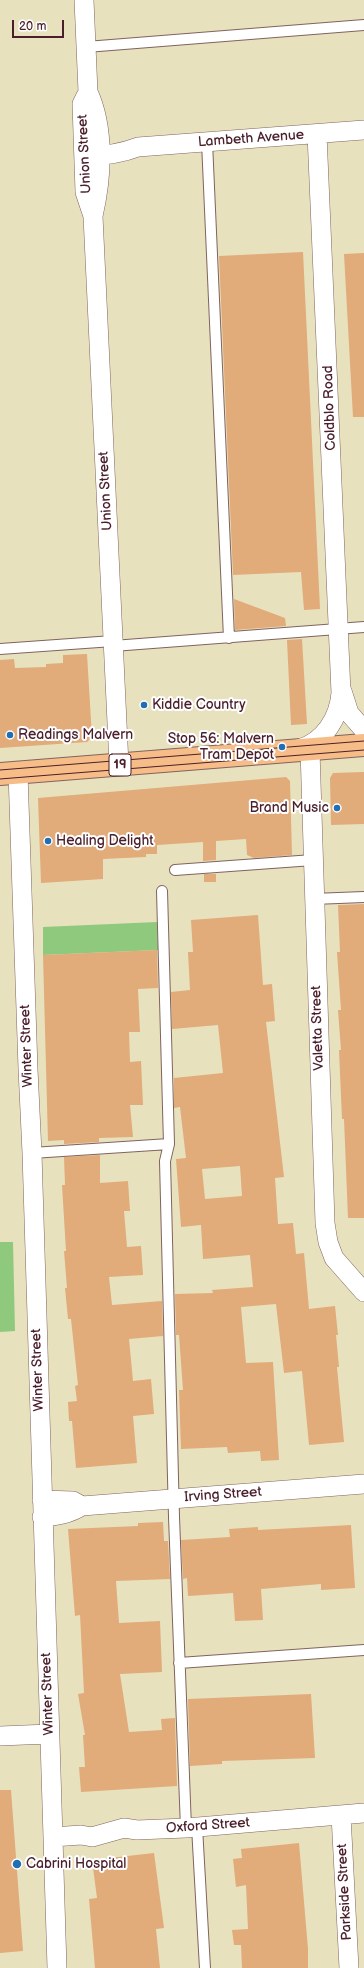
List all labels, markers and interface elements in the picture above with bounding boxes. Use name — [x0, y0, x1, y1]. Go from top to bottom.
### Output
scale bar — [14, 12, 66, 38]
text: 20 m — [19, 19, 46, 34]
street label: Union Street — [75, 114, 95, 194]
street label: Lambeth Avenue — [197, 127, 305, 151]
street label: Coldblo Road — [320, 365, 340, 451]
street label: Union Street — [96, 451, 116, 531]
place label: Kiddie Country — [152, 697, 246, 713]
marker: Kiddie Country — [139, 700, 149, 710]
place label: Readings Malvern — [18, 727, 133, 743]
marker: Readings Malvern — [5, 730, 15, 740]
place label: Stop 56: Malvern Tram Depot — [168, 731, 274, 764]
marker: Stop 56: Malvern Tram Depot — [277, 742, 287, 752]
road number: 19 — [109, 754, 131, 776]
place label: Brand Music — [249, 800, 329, 816]
marker: Brand Music — [332, 803, 342, 813]
place label: Healing Delight — [56, 833, 153, 849]
marker: Healing Delight — [43, 836, 53, 846]
street label: Valetta Street — [308, 985, 328, 1071]
street label: Winter Street — [17, 1004, 37, 1088]
street label: Winter Street — [28, 1328, 48, 1412]
street label: Irving Street — [184, 1484, 262, 1506]
street label: Winter Street — [38, 1652, 58, 1736]
street label: Oxford Street — [166, 1815, 250, 1837]
street label: Parkside Street — [334, 1843, 356, 1941]
place label: Cabrini Hospital — [26, 1856, 126, 1872]
marker: Cabrini Hospital — [11, 1858, 23, 1870]

